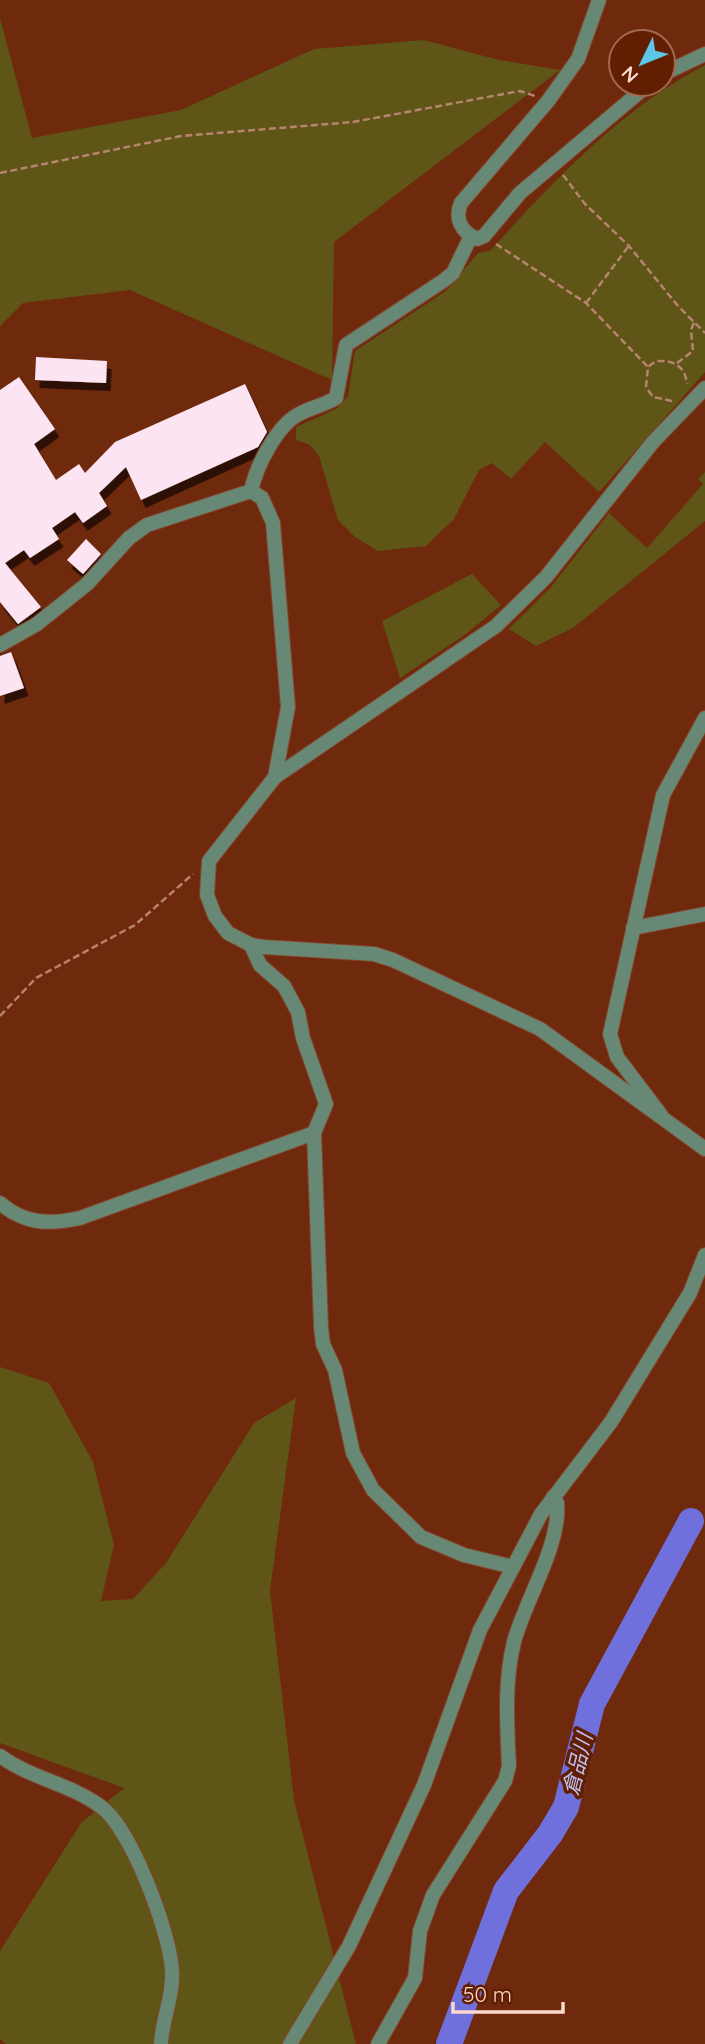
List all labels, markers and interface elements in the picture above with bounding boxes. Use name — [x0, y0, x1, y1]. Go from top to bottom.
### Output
north arrow — [607, 28, 677, 98]
text: N — [616, 61, 643, 88]
water label: 倉品川 — [557, 1728, 598, 1798]
scale bar — [453, 1970, 563, 2014]
text: 50 m — [463, 1981, 512, 2007]

